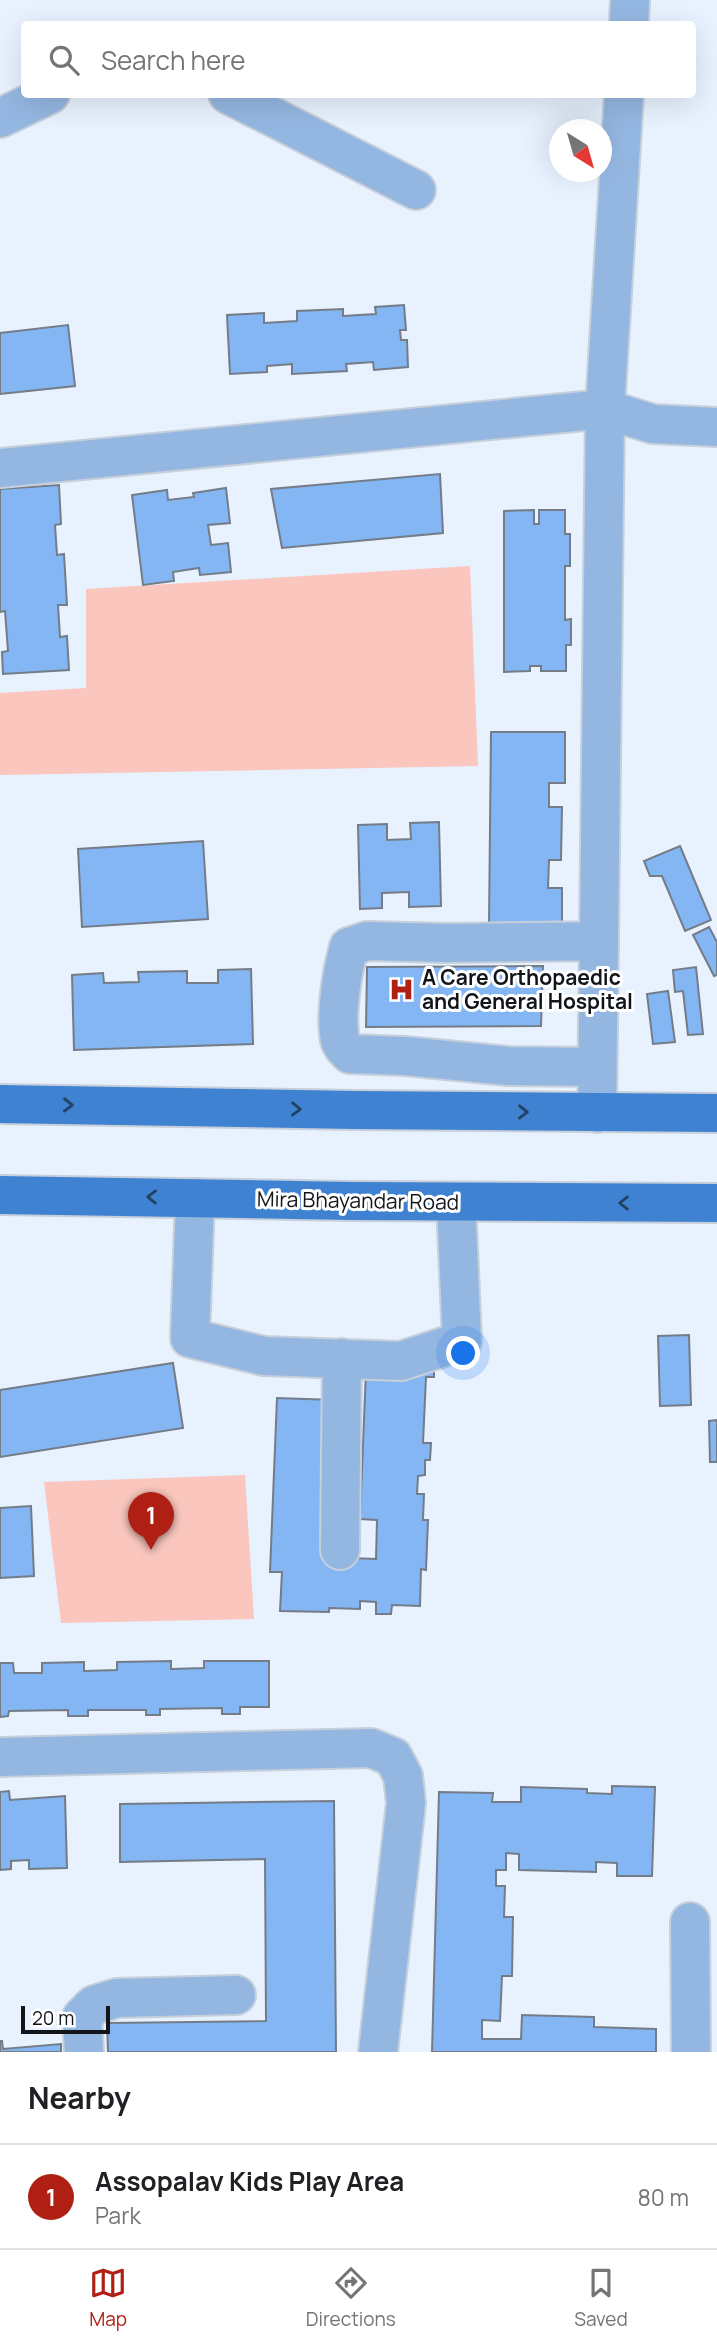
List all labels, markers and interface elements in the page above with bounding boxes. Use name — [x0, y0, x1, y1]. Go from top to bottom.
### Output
search box — [21, 21, 696, 98]
icon: search — [45, 41, 83, 79]
text: Search here — [101, 42, 246, 78]
north arrow — [549, 119, 612, 182]
place label: A Care Orthopaedic and General Hospital — [422, 963, 633, 1015]
hospital icon: A Care Orthopaedic and General Hospital — [388, 976, 416, 1004]
one-way arrow — [63, 1098, 74, 1113]
one-way arrow — [290, 1102, 301, 1117]
one-way arrow — [518, 1104, 529, 1120]
street label: Mira Bhayandar Road — [257, 1184, 459, 1216]
one-way arrow — [146, 1190, 157, 1205]
one-way arrow — [619, 1195, 629, 1211]
your location — [446, 1336, 480, 1370]
pin: 1 — [128, 1492, 174, 1550]
scale bar — [21, 2003, 110, 2035]
text: 20 m — [32, 2005, 74, 2031]
text: Nearby — [28, 2077, 131, 2118]
text: Assopalav Kids Play Area — [95, 2163, 404, 2199]
text: 1 — [46, 2181, 56, 2213]
text: 80 m — [638, 2181, 689, 2213]
text: Park — [95, 2199, 141, 2231]
tab: Map — [89, 2264, 127, 2332]
tab: Directions — [306, 2264, 396, 2332]
tab: Saved — [574, 2264, 628, 2332]

